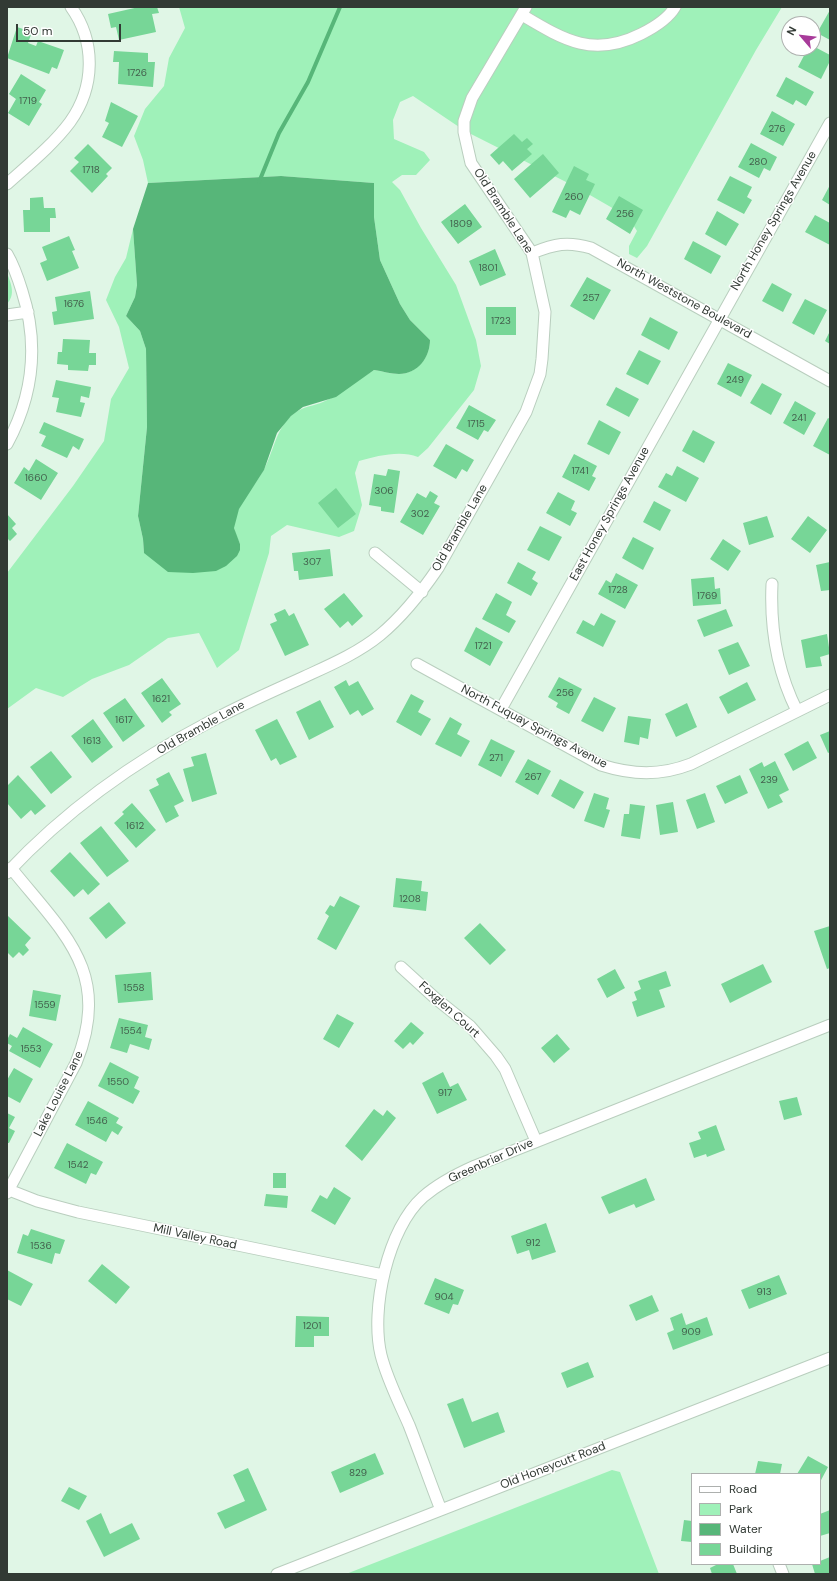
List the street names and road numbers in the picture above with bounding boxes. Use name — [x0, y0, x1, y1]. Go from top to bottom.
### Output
street label: North Honey Springs Avenue — [728, 149, 820, 293]
street label: Old Bramble Lane — [470, 166, 536, 256]
street label: North Weststone Boulevard — [614, 256, 754, 342]
street label: East Honey Springs Avenue — [567, 444, 653, 584]
street label: Old Bramble Lane — [429, 482, 491, 574]
street label: North Fuquay Springs Avenue — [458, 682, 610, 772]
street label: Old Bramble Lane — [155, 698, 247, 758]
street label: Foxglen Court — [416, 979, 482, 1041]
street label: Lake Louise Lane — [31, 1049, 87, 1139]
street label: Greenbriar Drive — [446, 1136, 536, 1186]
street label: Mill Valley Road — [152, 1221, 238, 1253]
street label: Old Honeycutt Road — [498, 1439, 608, 1493]

